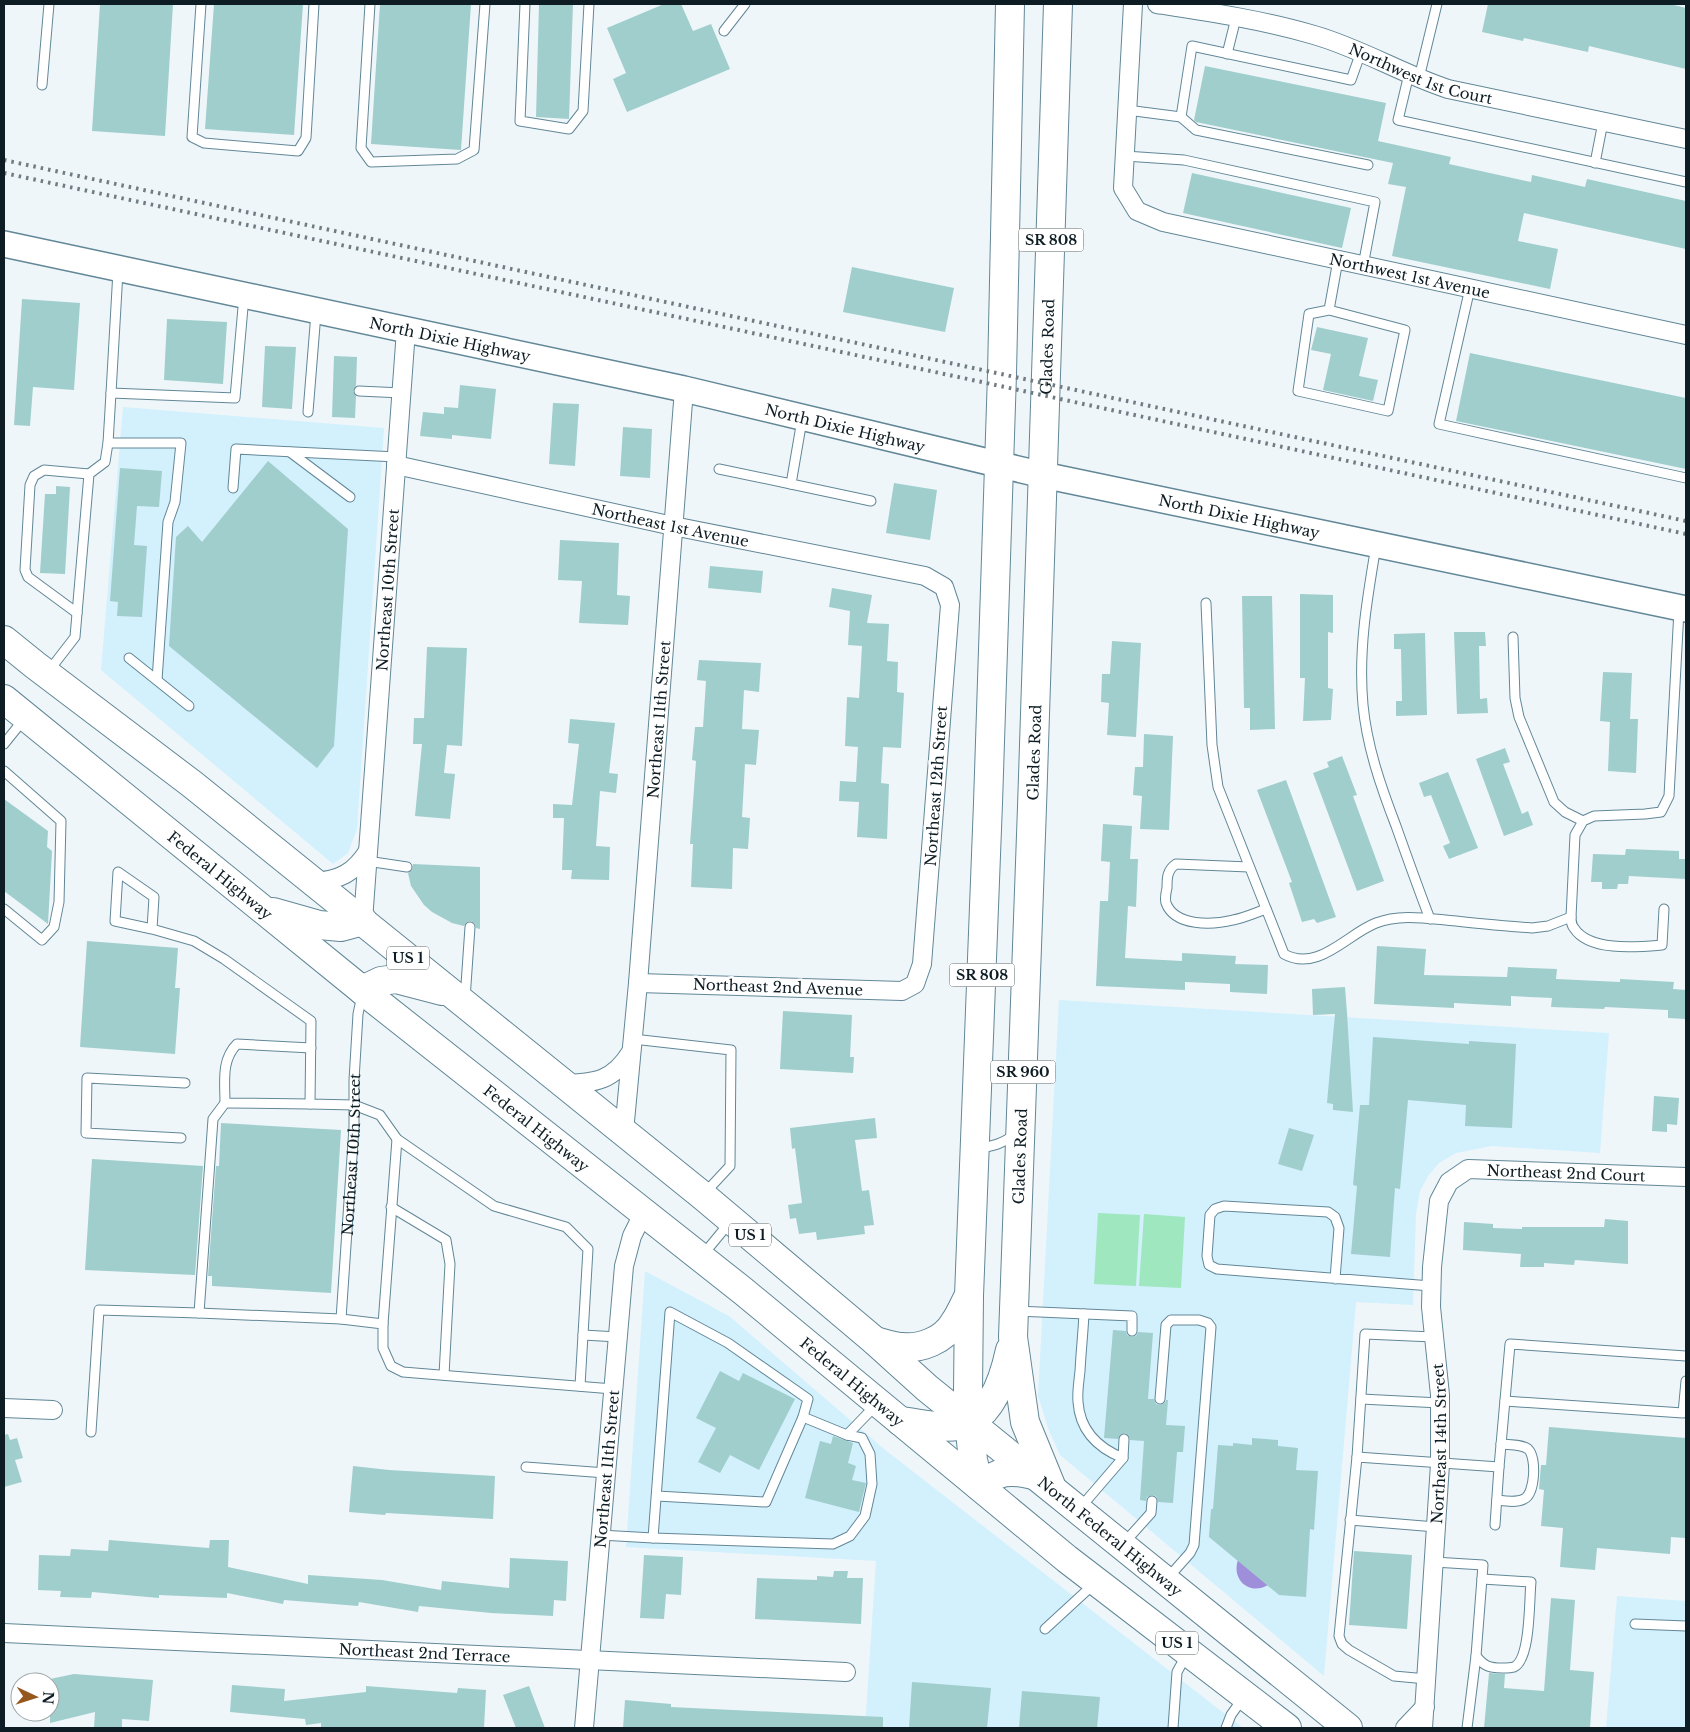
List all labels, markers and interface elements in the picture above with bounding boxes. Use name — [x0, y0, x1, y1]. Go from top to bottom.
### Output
street label: Northwest 1st Court — [1346, 39, 1495, 108]
road number: SR 808 — [1018, 228, 1084, 252]
street label: Northwest 1st Avenue — [1328, 249, 1492, 302]
street label: Glades Road — [1036, 298, 1058, 395]
street label: North Dixie Highway — [368, 313, 533, 366]
street label: North Dixie Highway — [763, 399, 928, 456]
street label: North Dixie Highway — [1157, 490, 1322, 542]
street label: Northeast 1st Avenue — [590, 499, 751, 550]
street label: Northeast 10th Street — [372, 508, 402, 672]
street label: Northeast 11th Street — [643, 639, 674, 799]
street label: Glades Road — [1023, 704, 1045, 801]
street label: Northeast 12th Street — [921, 705, 951, 867]
street label: Federal Highway — [164, 827, 277, 924]
road number: US 1 — [387, 946, 429, 970]
road number: SR 808 — [950, 964, 1014, 986]
street label: Northeast 2nd Avenue — [693, 975, 863, 999]
road number: SR 960 — [990, 1060, 1056, 1084]
street label: Northeast 10th Street — [337, 1072, 364, 1236]
street label: Federal Highway — [480, 1080, 594, 1176]
street label: Glades Road — [1008, 1108, 1031, 1205]
street label: Northeast 2nd Court — [1486, 1160, 1646, 1185]
road number: US 1 — [729, 1224, 771, 1246]
street label: Federal Highway — [796, 1333, 909, 1430]
street label: Northeast 14th Street — [1427, 1362, 1450, 1524]
street label: Northeast 11th Street — [590, 1389, 623, 1549]
street label: North Federal Highway — [1034, 1472, 1187, 1600]
road number: US 1 — [1156, 1632, 1198, 1655]
street label: Northeast 2nd Terrace — [338, 1639, 511, 1666]
north arrow — [10, 1672, 60, 1722]
text: N — [39, 1691, 57, 1705]

